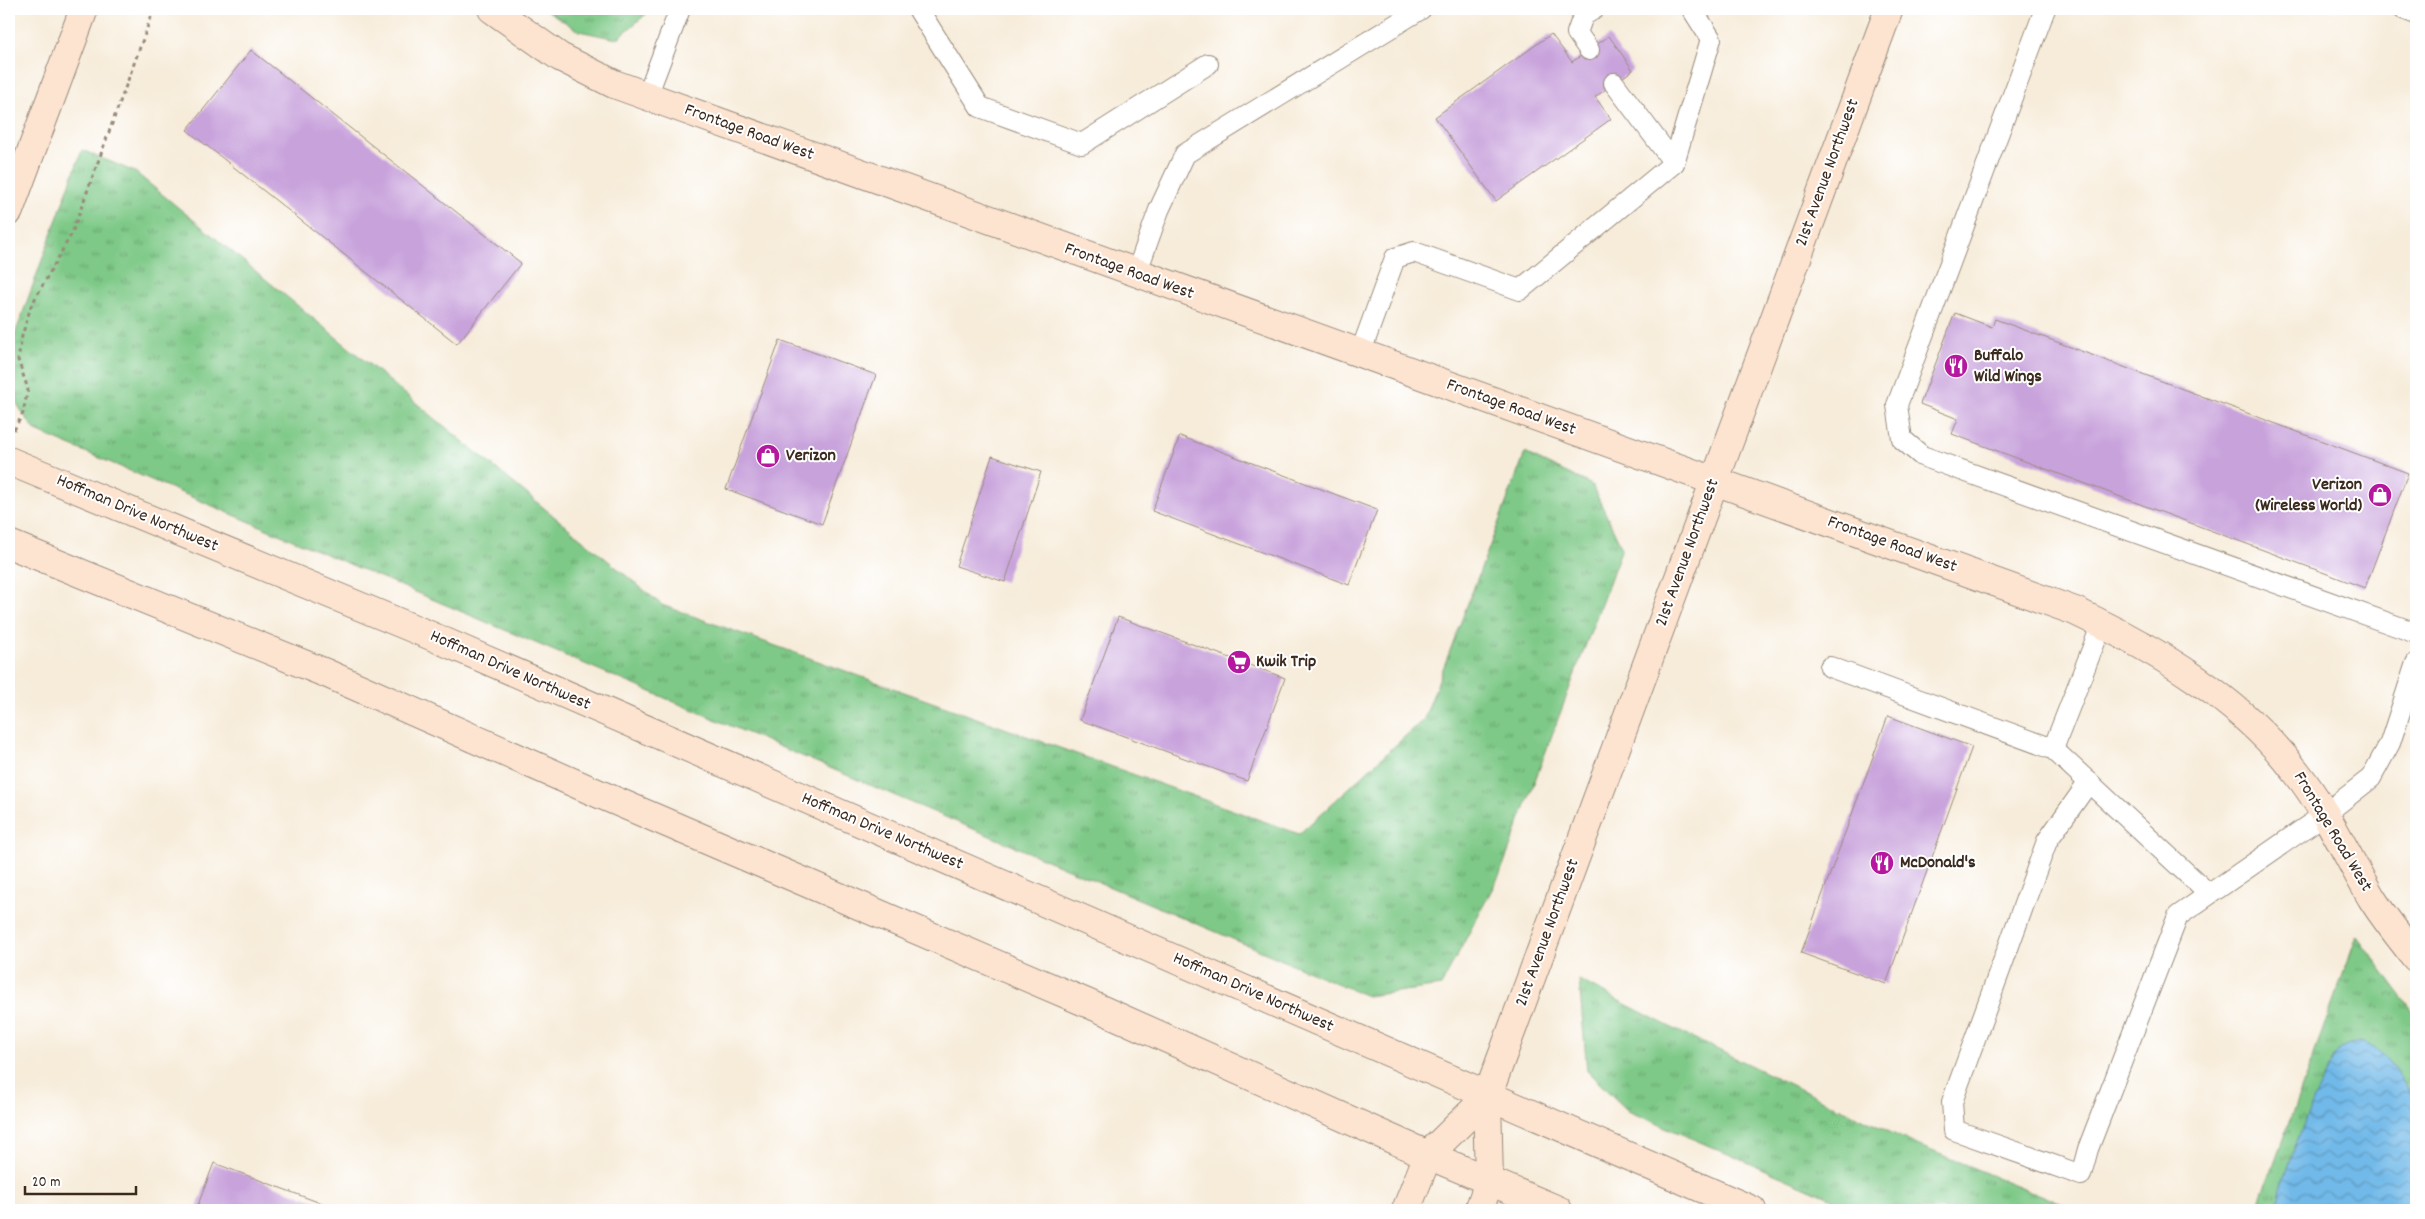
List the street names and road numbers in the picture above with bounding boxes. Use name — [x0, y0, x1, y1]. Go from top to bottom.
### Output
street label: 21st Avenue Northwest — [1790, 95, 1866, 250]
street label: Frontage Road West — [681, 98, 818, 168]
street label: Frontage Road West — [1061, 237, 1198, 307]
street label: Frontage Road West — [1443, 373, 1580, 443]
street label: Hoffman Drive Northwest — [52, 469, 222, 560]
street label: 21st Avenue Northwest — [1650, 475, 1726, 630]
street label: Frontage Road West — [1824, 510, 1961, 580]
street label: Hoffman Drive Northwest — [426, 624, 595, 718]
street label: Frontage Road West — [2286, 767, 2378, 897]
street label: Hoffman Drive Northwest — [797, 787, 967, 878]
street label: 21st Avenue Northwest — [1510, 855, 1586, 1010]
street label: Hoffman Drive Northwest — [1169, 946, 1338, 1040]

